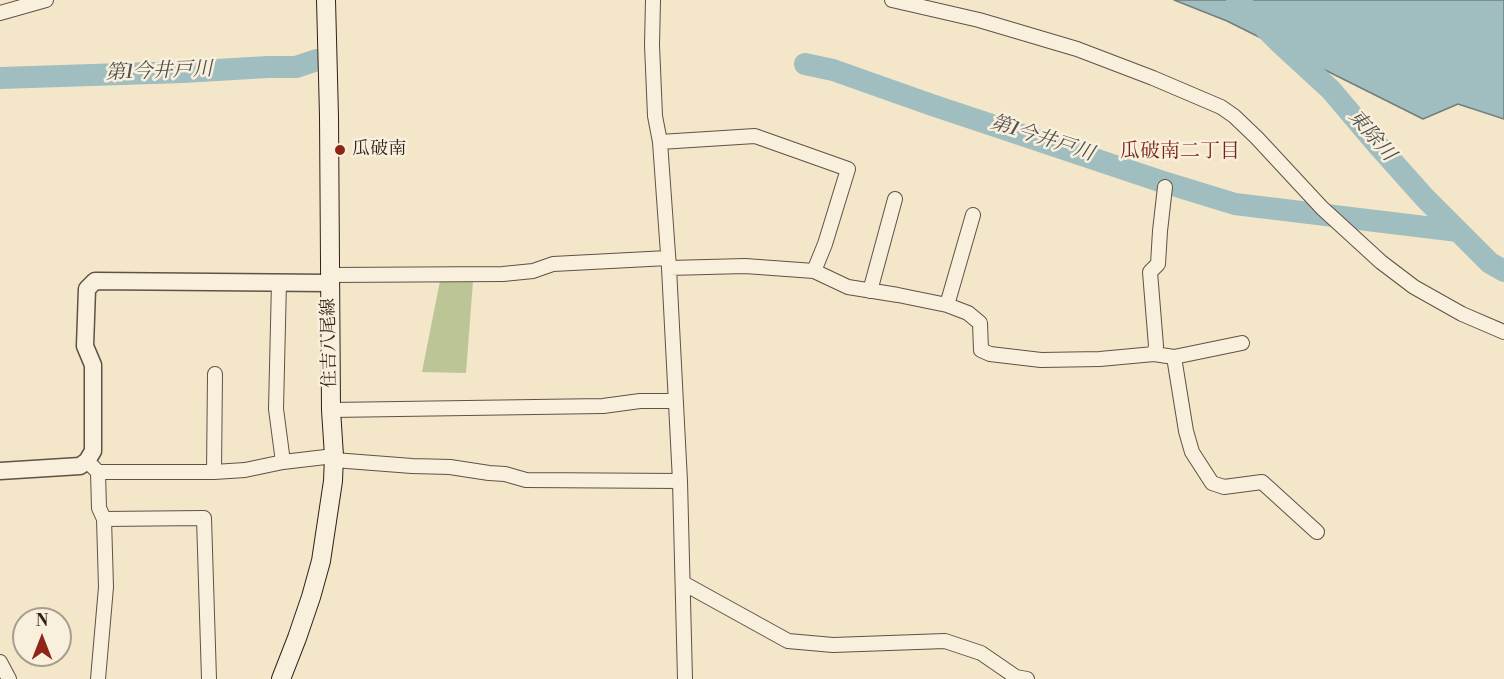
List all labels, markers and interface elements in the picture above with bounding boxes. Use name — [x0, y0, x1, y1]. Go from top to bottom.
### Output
water label: 第1今井戸川 — [105, 58, 213, 86]
water label: 東除川 — [1342, 105, 1400, 167]
water label: 第1今井戸川 — [987, 111, 1097, 167]
place label: 瓜破南 — [352, 139, 406, 161]
district label: 瓜破南二丁目 — [1120, 140, 1240, 164]
marker: 瓜破南 — [333, 143, 347, 157]
street label: 住吉八尾線 — [318, 298, 342, 388]
north arrow — [12, 607, 72, 667]
text: N — [36, 611, 48, 631]

